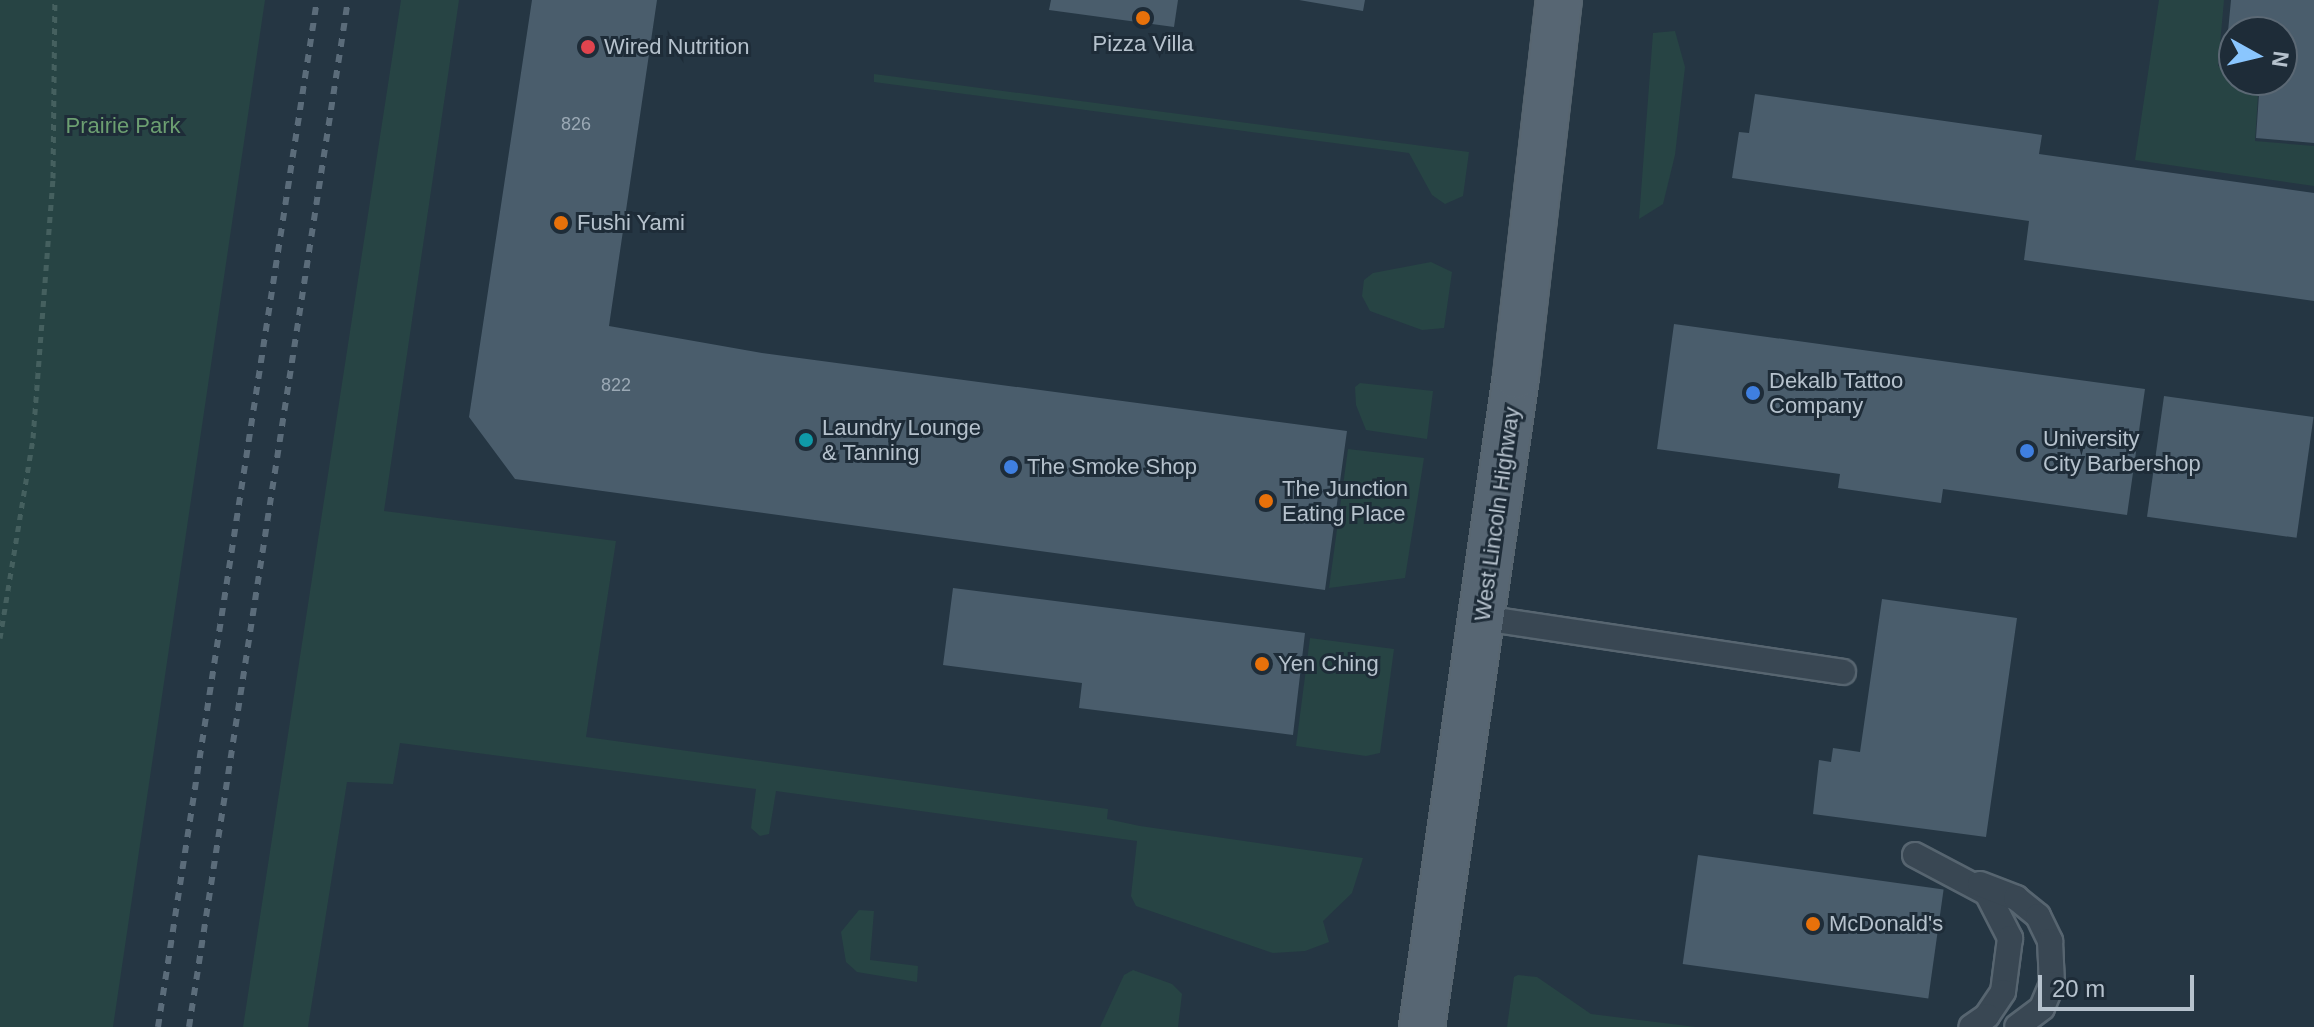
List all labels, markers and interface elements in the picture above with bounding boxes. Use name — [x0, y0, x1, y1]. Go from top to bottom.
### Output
marker: Pizza Villa — [1134, 9, 1152, 27]
north arrow — [2218, 16, 2298, 96]
place label: Pizza Villa — [1092, 31, 1194, 57]
place label: Wired Nutrition — [604, 34, 749, 60]
marker: Wired Nutrition — [579, 38, 597, 56]
text: N — [2267, 50, 2294, 69]
park label: Prairie Park — [66, 113, 180, 139]
house number: 826 — [561, 113, 591, 135]
place label: Fushi Yami — [577, 210, 685, 236]
marker: Fushi Yami — [552, 214, 570, 232]
place label: Dekalb Tattoo Company — [1769, 367, 1904, 418]
house number: 822 — [601, 374, 631, 396]
marker: Dekalb Tattoo Company — [1744, 384, 1762, 402]
street label: West Lincoln Highway — [1469, 405, 1525, 623]
place label: Laundry Lounge & Tanning — [822, 414, 981, 466]
place label: University City Barbershop — [2043, 425, 2201, 476]
marker: Laundry Lounge & Tanning — [797, 431, 815, 449]
marker: University City Barbershop — [2018, 442, 2036, 460]
place label: The Smoke Shop — [1027, 454, 1197, 480]
marker: The Smoke Shop — [1002, 458, 1020, 476]
place label: The Junction Eating Place — [1282, 475, 1408, 526]
marker: The Junction Eating Place — [1257, 492, 1275, 510]
place label: Yen Ching — [1278, 651, 1379, 677]
marker: Yen Ching — [1253, 655, 1271, 673]
place label: McDonald's — [1829, 911, 1943, 937]
marker: McDonald's — [1804, 915, 1822, 933]
scale bar — [2042, 959, 2198, 1009]
text: 20 m — [2052, 975, 2105, 1002]

